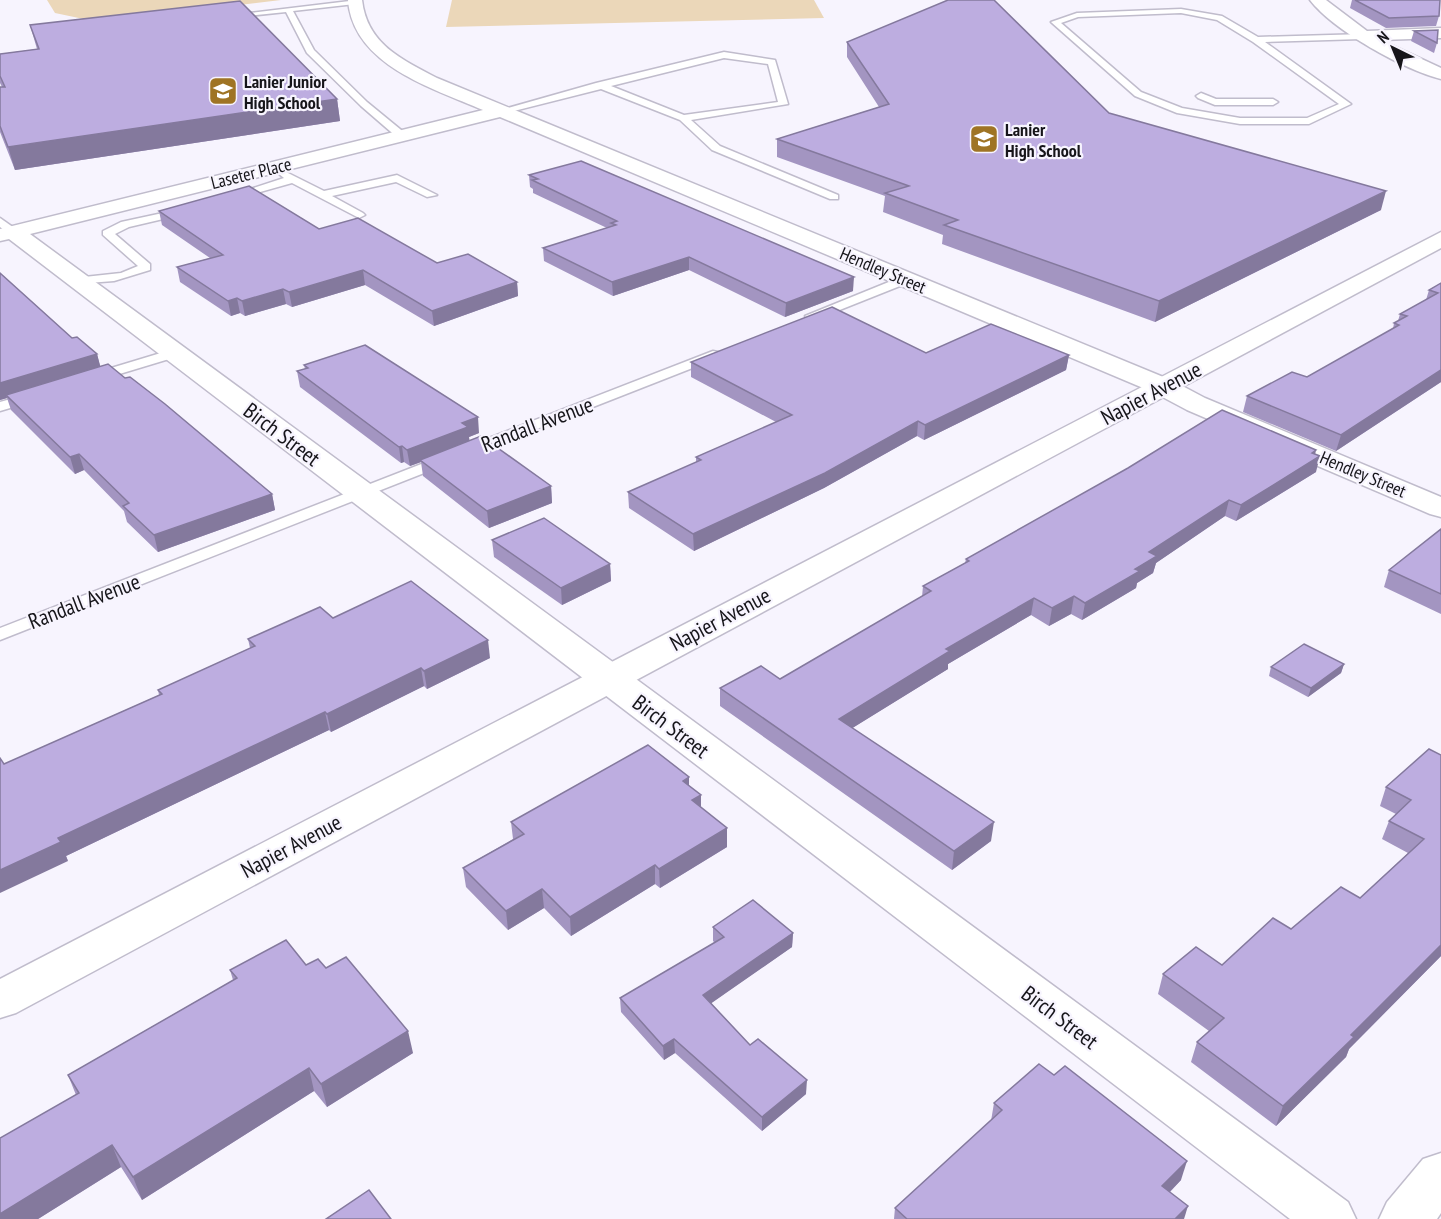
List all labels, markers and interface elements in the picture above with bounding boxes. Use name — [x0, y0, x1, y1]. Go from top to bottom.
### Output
north arrow — [1363, 18, 1423, 78]
text: N — [1373, 27, 1393, 47]
place label: Lanier Junior High School — [244, 70, 327, 114]
school or university icon: Lanier Junior High School — [207, 75, 239, 107]
place label: Lanier High School — [1005, 118, 1082, 162]
school or university icon: Lanier High School — [968, 123, 1000, 155]
street label: Laseter Place — [208, 152, 294, 194]
street label: Hendley Street — [836, 242, 930, 298]
street label: Napier Avenue — [1096, 355, 1206, 431]
street label: Randall Avenue — [477, 390, 597, 458]
street label: Birch Street — [238, 396, 326, 472]
street label: Hendley Street — [1316, 446, 1410, 502]
street label: Randall Avenue — [24, 567, 144, 635]
street label: Napier Avenue — [665, 581, 775, 657]
street label: Birch Street — [627, 688, 715, 764]
street label: Napier Avenue — [236, 808, 346, 884]
street label: Birch Street — [1016, 979, 1104, 1055]

